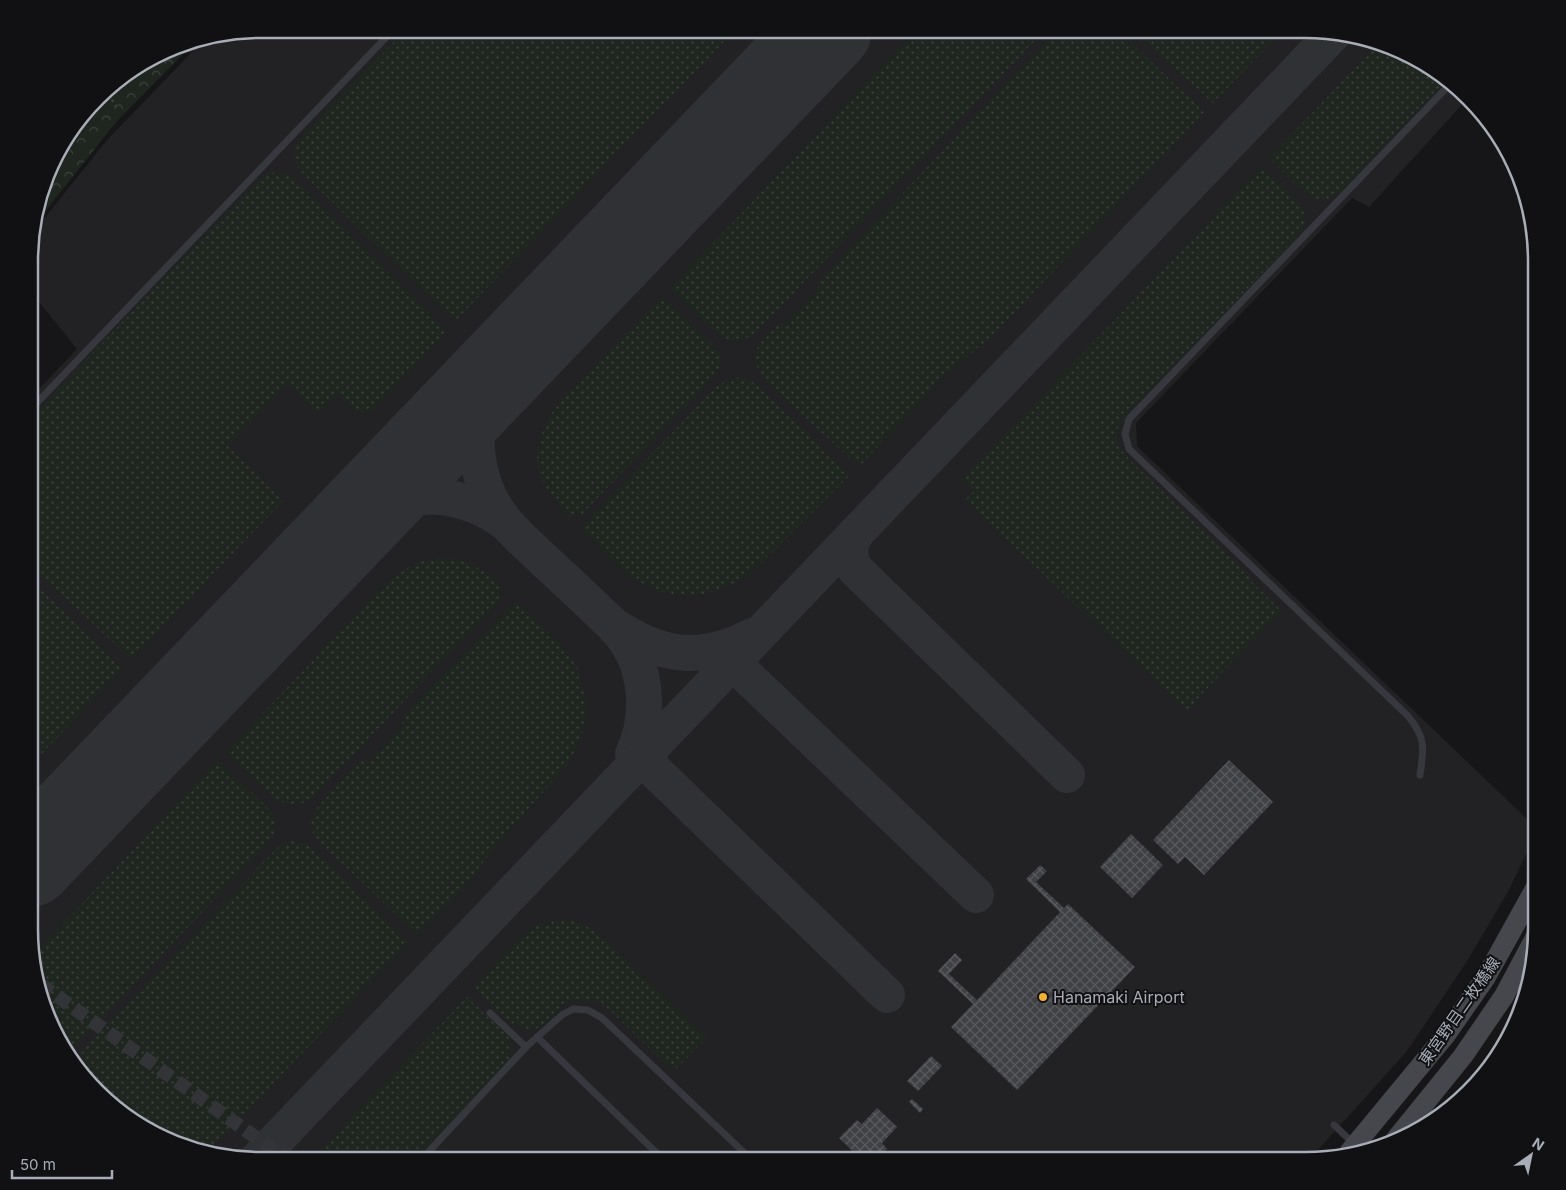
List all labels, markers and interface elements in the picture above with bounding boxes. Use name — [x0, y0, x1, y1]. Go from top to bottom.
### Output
street label: 東宮野目二枚橋線 — [1414, 953, 1504, 1069]
place label: Hanamaki Airport — [1053, 987, 1185, 1007]
marker: Hanamaki Airport — [1037, 991, 1049, 1003]
north arrow — [1506, 1130, 1556, 1180]
text: N — [1529, 1134, 1547, 1154]
scale bar — [12, 1148, 112, 1180]
text: 50 m — [20, 1155, 56, 1174]

